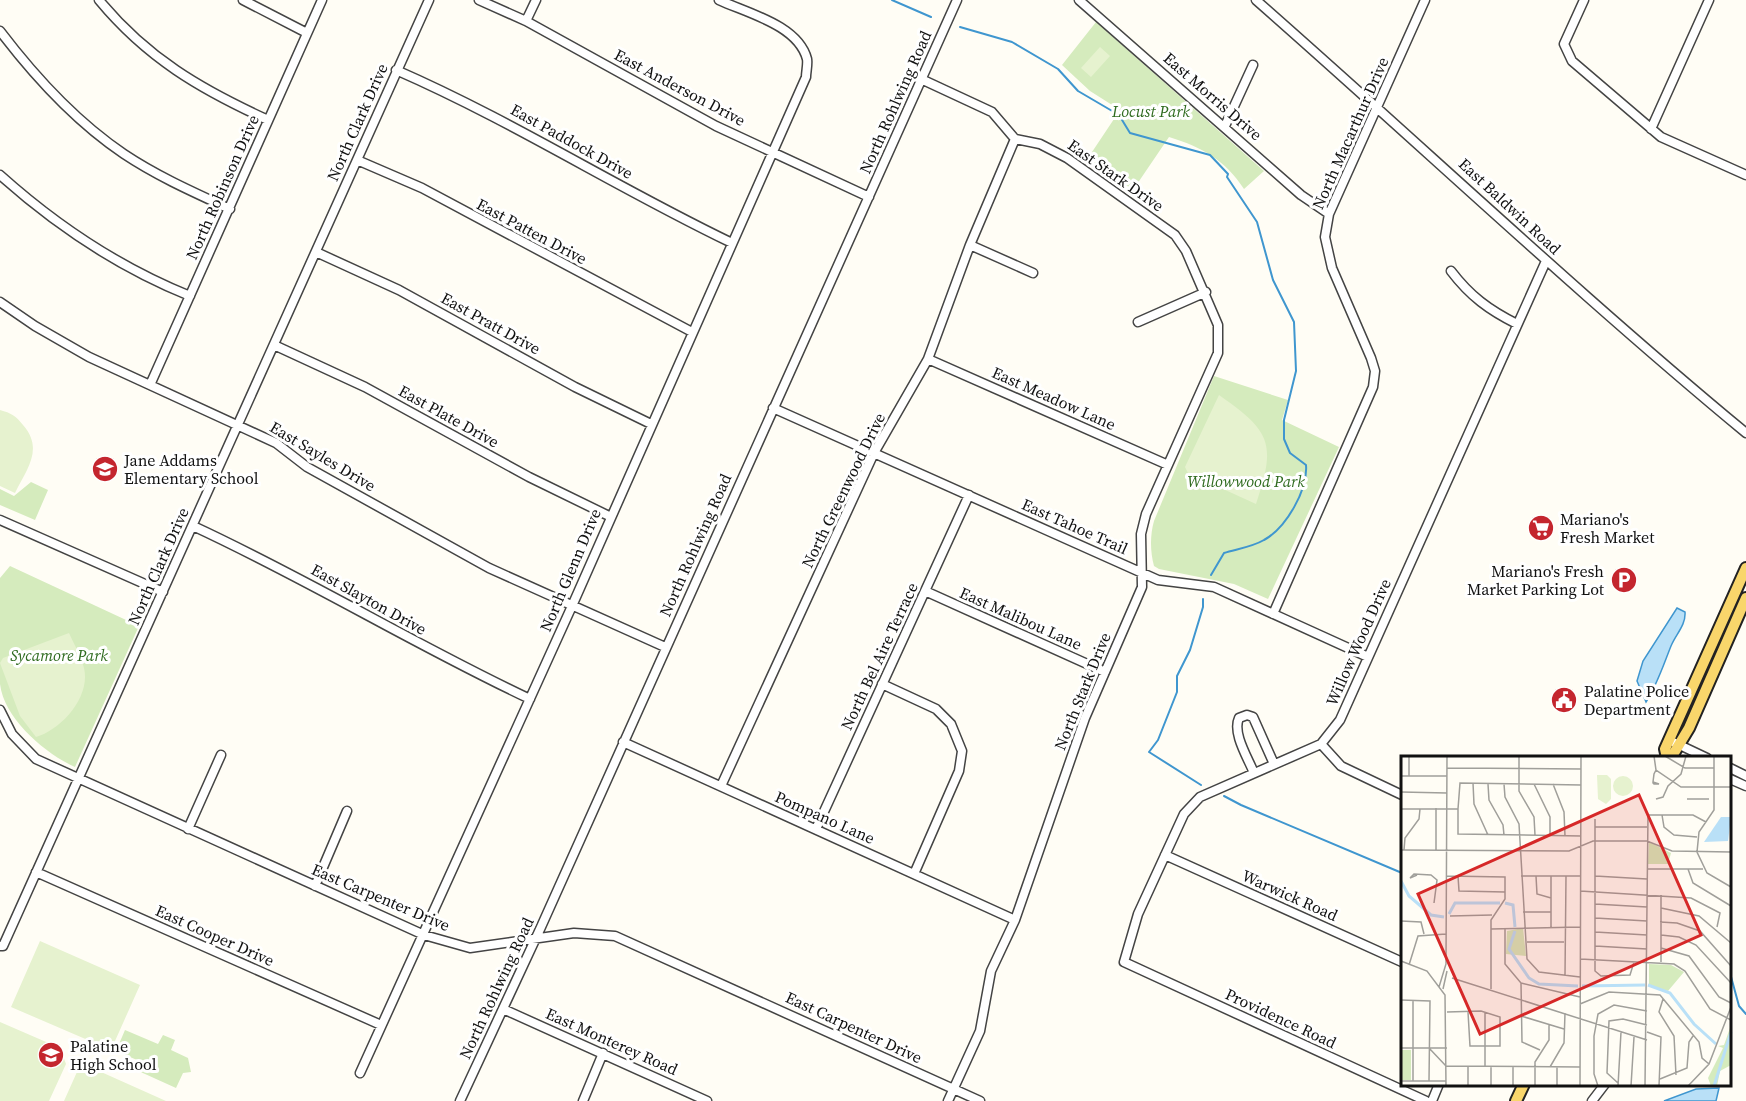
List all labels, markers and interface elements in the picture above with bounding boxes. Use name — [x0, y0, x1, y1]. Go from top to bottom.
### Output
street label: North Rohlwing Road — [854, 27, 936, 177]
street label: East Anderson Drive — [611, 43, 749, 131]
street label: East Morris Drive — [1159, 47, 1267, 145]
street label: North Macarthur Drive — [1307, 53, 1393, 213]
street label: North Clark Drive — [321, 60, 393, 184]
street label: East Paddock Drive — [507, 98, 637, 184]
park label: Locust Park — [1111, 100, 1190, 122]
street label: North Robinson Drive — [180, 111, 264, 263]
street label: East Stark Drive — [1064, 134, 1168, 216]
street label: East Baldwin Road — [1454, 153, 1566, 259]
street label: East Patten Drive — [473, 193, 591, 269]
street label: East Pratt Drive — [437, 287, 545, 359]
street label: East Meadow Lane — [989, 361, 1119, 435]
street label: East Plate Drive — [395, 379, 503, 453]
street label: North Greenwood Drive — [796, 409, 890, 571]
street label: East Sayles Drive — [266, 416, 380, 496]
place label: Jane Addams Elementary School — [123, 449, 259, 489]
school or university icon: Jane Addams Elementary School — [90, 454, 120, 484]
street label: North Rohlwing Road — [654, 470, 736, 620]
park label: Willowwood Park — [1187, 470, 1305, 492]
street label: East Tahoe Trail — [1018, 493, 1132, 559]
street label: North Clark Drive — [122, 504, 194, 628]
street label: North Glenn Drive — [534, 505, 606, 635]
place label: Mariano's Fresh Market — [1560, 508, 1655, 548]
supermarket icon: Mariano's Fresh Market — [1526, 513, 1556, 543]
street label: East Slayton Drive — [307, 558, 431, 640]
place label: Mariano's Fresh Market Parking Lot — [1467, 560, 1605, 600]
parking icon: Mariano's Fresh Market Parking Lot — [1609, 565, 1639, 595]
street label: Willow Wood Drive — [1320, 575, 1396, 709]
street label: North Bel Aire Terrace — [835, 579, 923, 733]
street label: East Malibou Lane — [956, 581, 1086, 655]
street label: North Stark Drive — [1048, 629, 1116, 753]
park label: Sycamore Park — [10, 644, 108, 666]
place label: Palatine Police Department — [1584, 680, 1689, 720]
public building icon: Palatine Police Department — [1549, 685, 1579, 715]
inset map — [1401, 756, 1731, 1086]
street label: Pompano Lane — [772, 785, 878, 849]
street label: East Carpenter Drive — [309, 858, 453, 936]
street label: Warwick Road — [1239, 864, 1341, 926]
street label: East Cooper Drive — [152, 899, 278, 971]
street label: North Rohlwing Road — [453, 914, 539, 1062]
street label: Providence Road — [1222, 983, 1340, 1053]
street label: East Carpenter Drive — [782, 986, 926, 1068]
street label: East Monterey Road — [543, 1002, 681, 1080]
place label: Palatine High School — [70, 1035, 157, 1075]
school or university icon: Palatine High School — [36, 1040, 66, 1070]

